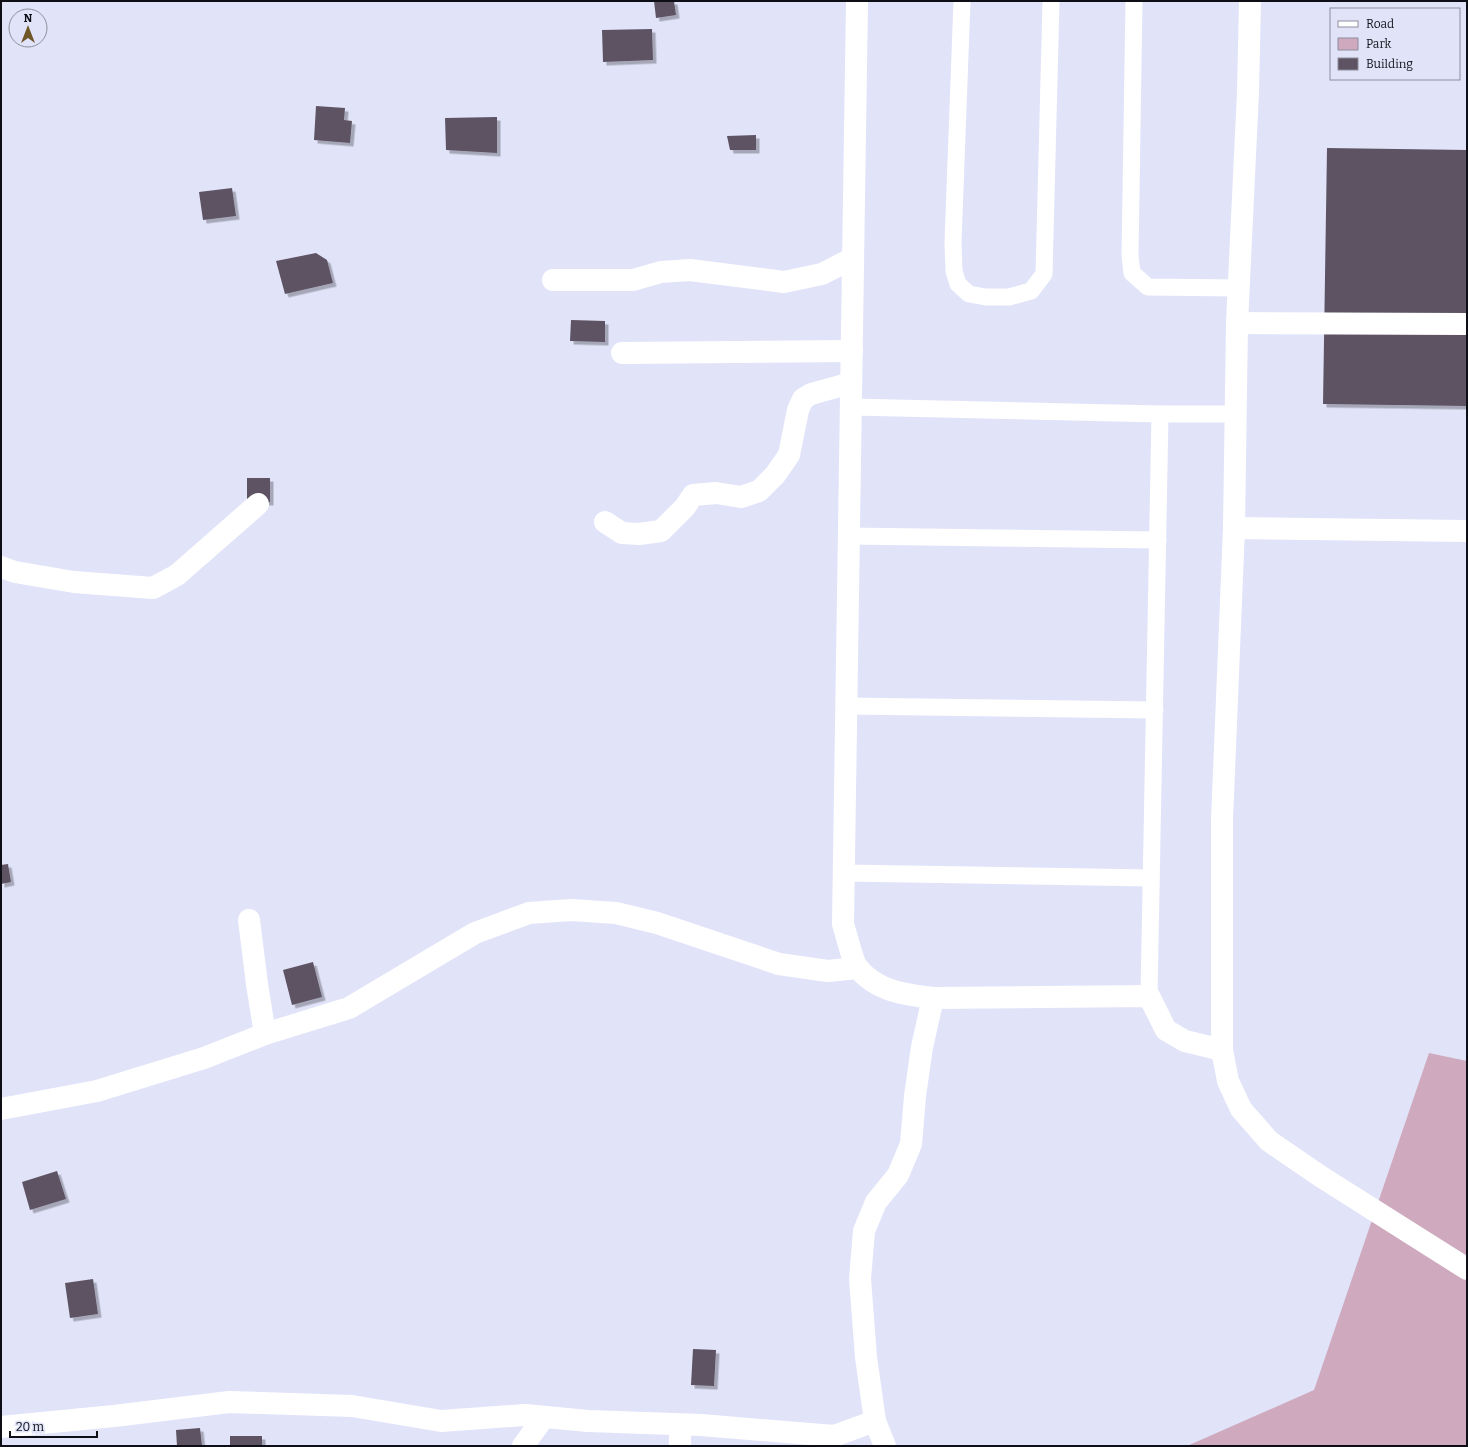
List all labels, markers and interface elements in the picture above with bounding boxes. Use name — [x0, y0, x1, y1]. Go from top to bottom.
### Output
north arrow — [8, 8, 48, 48]
legend — [1330, 8, 1460, 80]
text: N — [24, 12, 33, 25]
text: Road — [1366, 17, 1394, 31]
text: Park — [1366, 37, 1392, 51]
text: Building — [1366, 57, 1413, 71]
scale bar — [10, 1413, 97, 1439]
text: 20 m — [16, 1420, 45, 1434]

